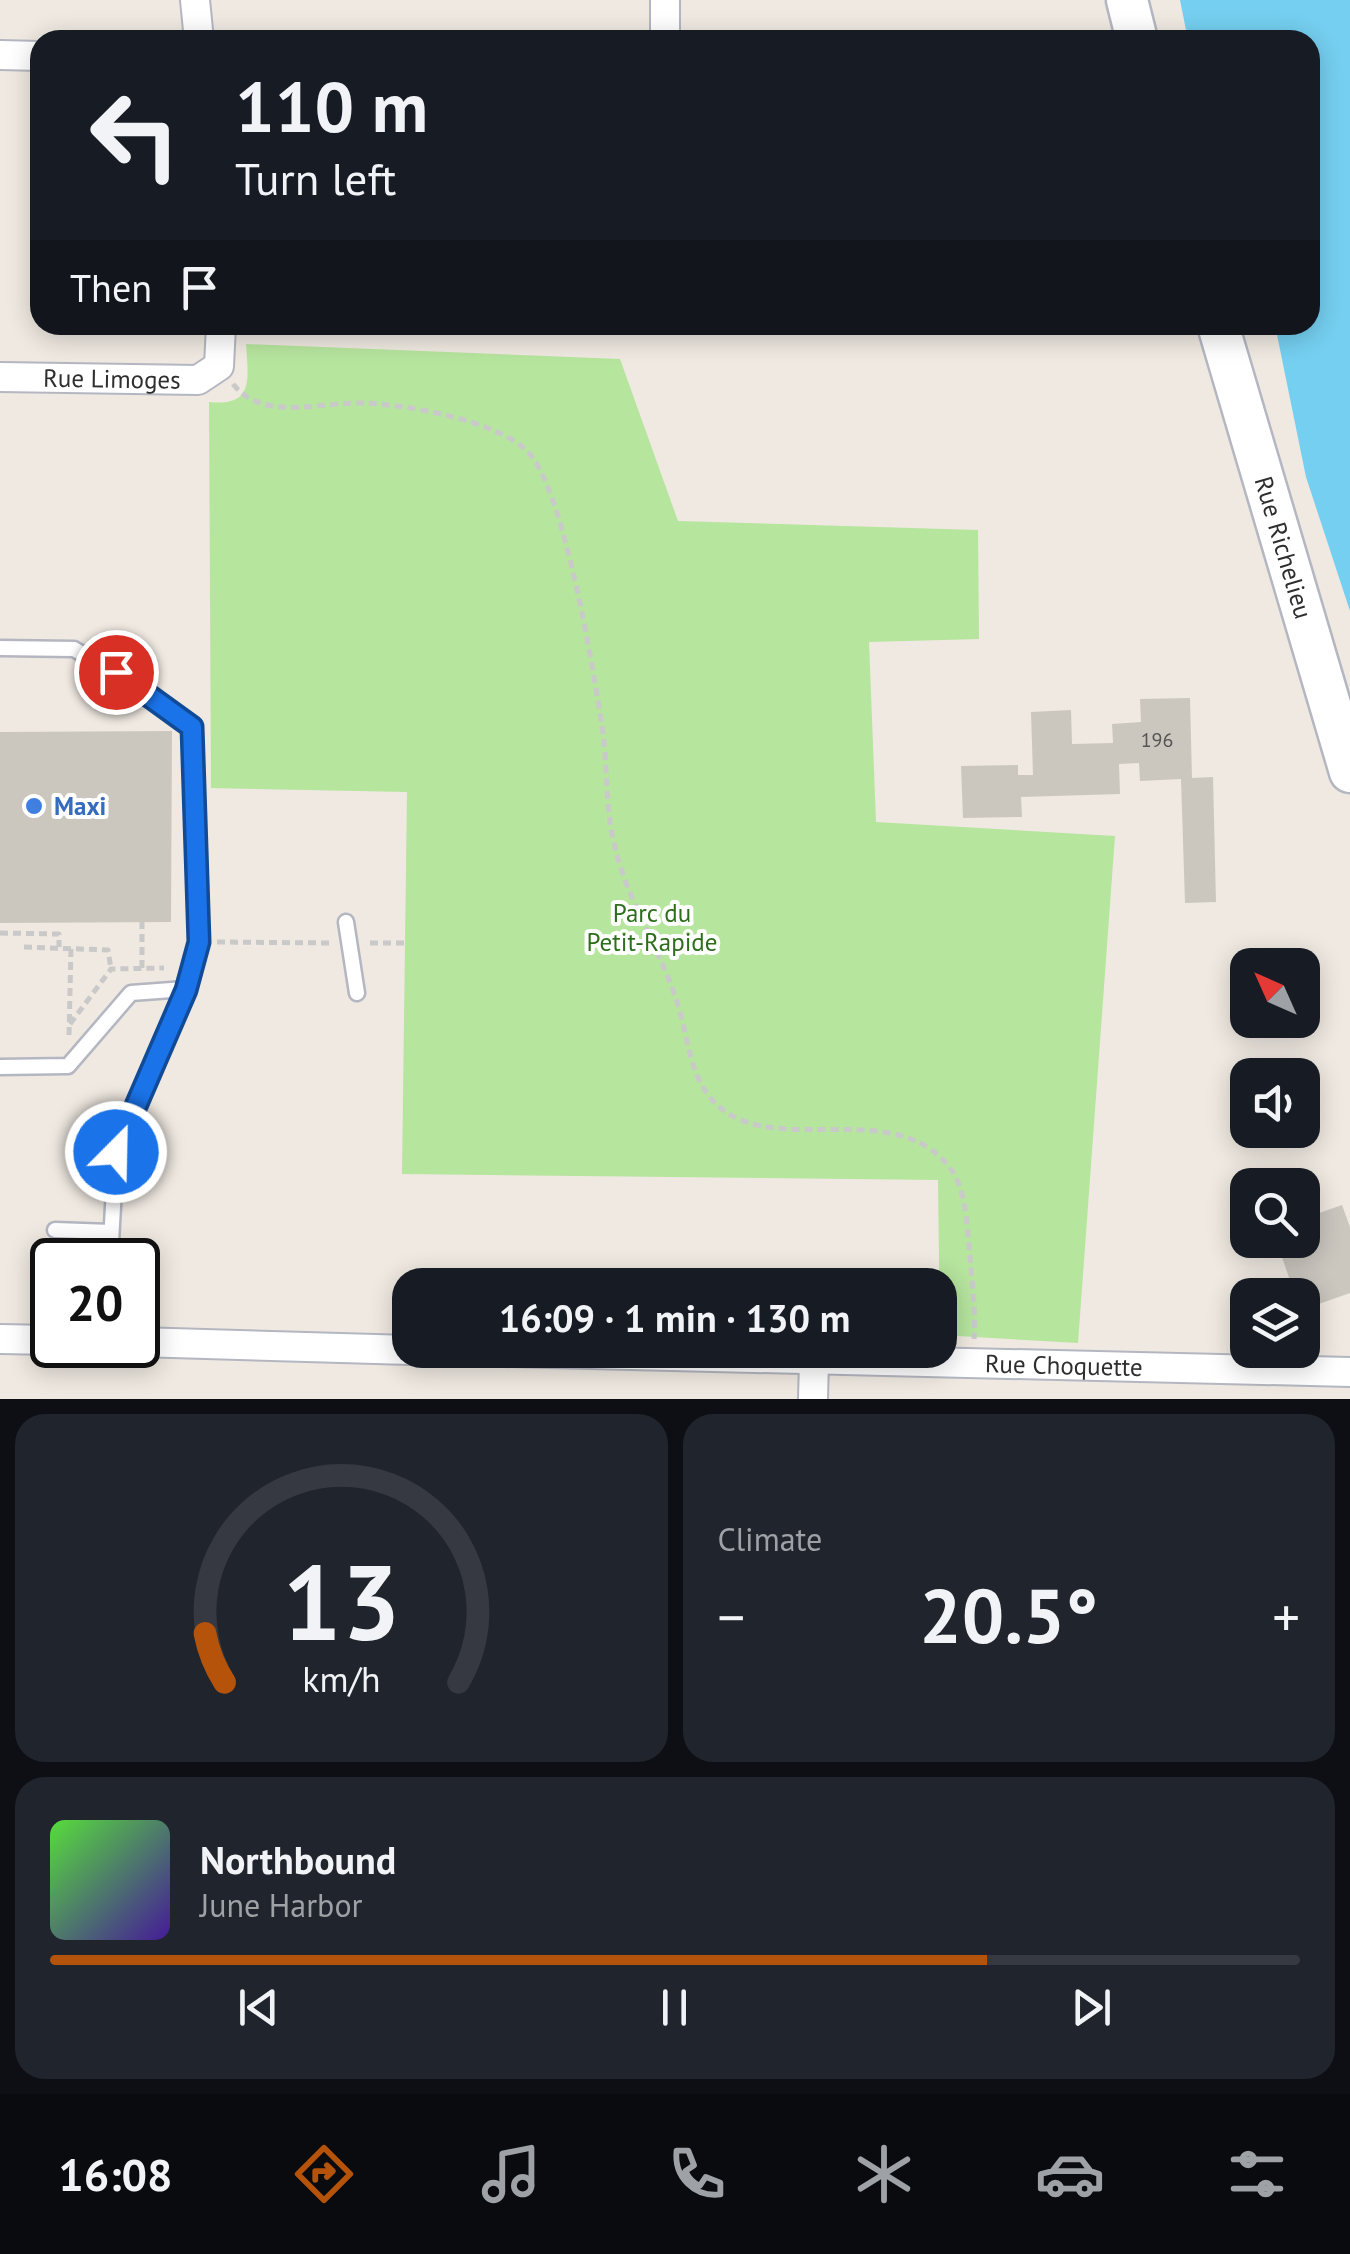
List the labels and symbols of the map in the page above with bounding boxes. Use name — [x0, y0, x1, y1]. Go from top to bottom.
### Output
street label: Rue Limoges — [43, 362, 181, 396]
street label: Rue Richelieu — [1248, 472, 1320, 623]
pin — [74, 630, 159, 715]
house number: 196 — [1141, 727, 1173, 753]
place label: Maxi — [54, 790, 106, 822]
marker: Maxi — [23, 795, 45, 817]
park label: Parc du Petit-Rapide — [586, 897, 718, 958]
north arrow — [1230, 948, 1320, 1038]
position arrow — [64, 1100, 168, 1204]
speed limit sign: 20 — [30, 1238, 160, 1368]
street label: Rue Choquette — [985, 1347, 1143, 1383]

